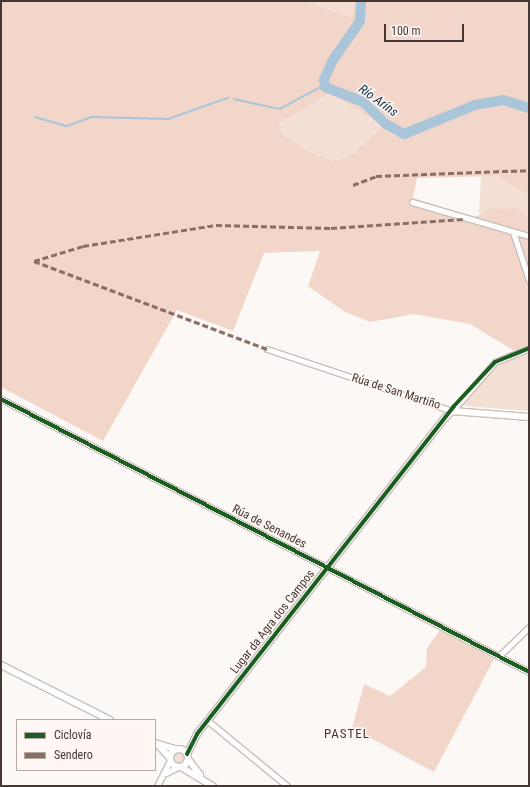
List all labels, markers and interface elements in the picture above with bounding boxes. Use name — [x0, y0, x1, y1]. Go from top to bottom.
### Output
scale bar — [386, 16, 466, 42]
text: 100 m — [391, 24, 421, 38]
water label: Río Aríns — [355, 81, 401, 121]
street label: Rúa de San Martiño — [350, 371, 442, 413]
street label: Rúa de Senandes — [230, 502, 308, 552]
street label: Lugar da Agra dos Campos — [228, 567, 318, 677]
legend — [16, 719, 156, 771]
district label: PASTEL — [324, 726, 370, 742]
text: Ciclovía — [54, 728, 92, 742]
text: Sendero — [54, 748, 93, 762]

